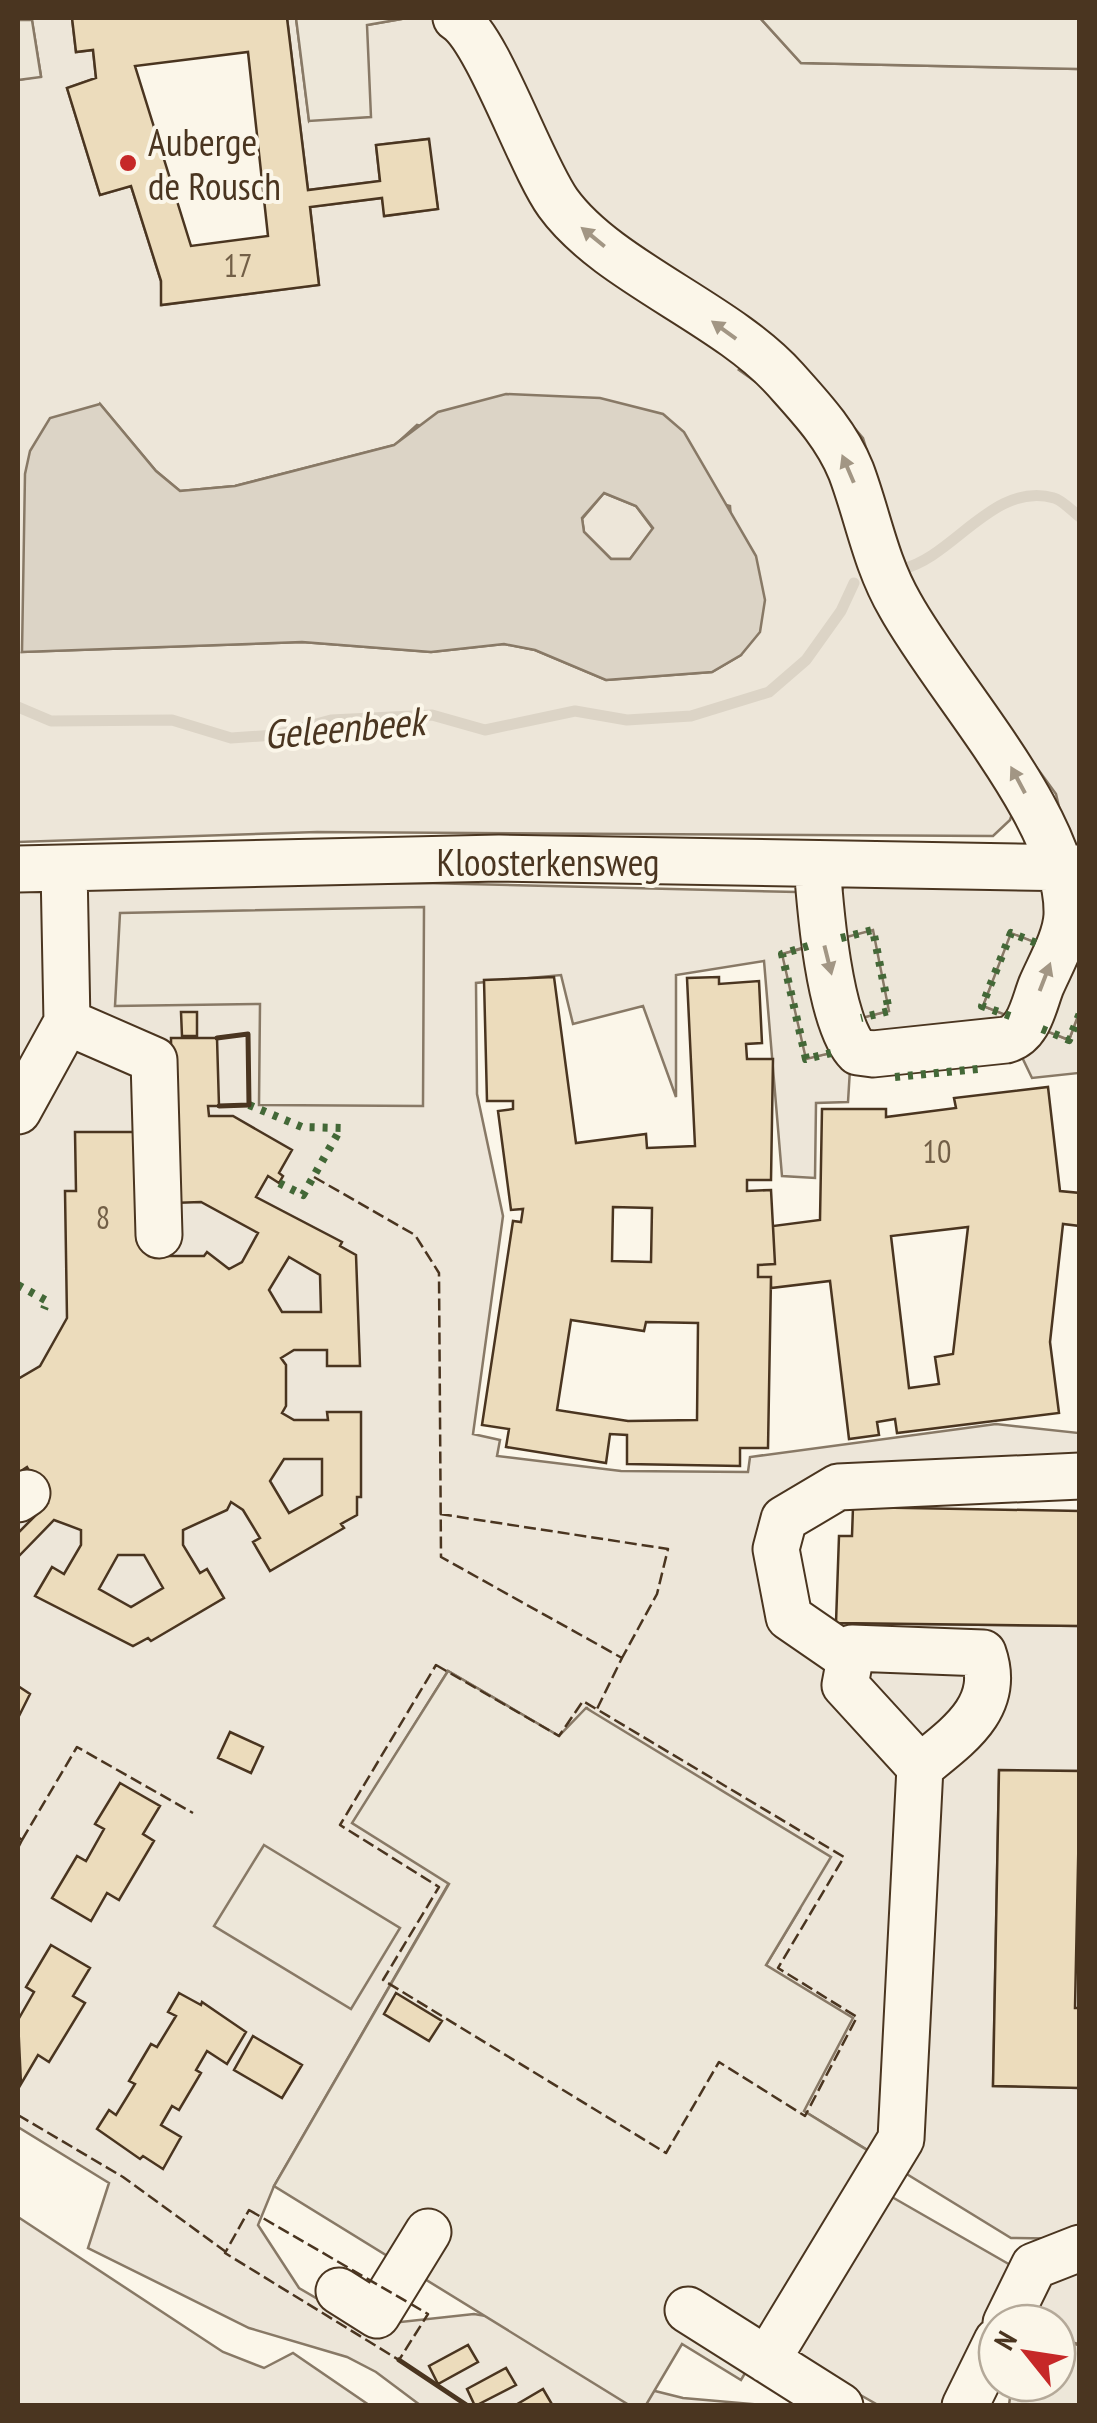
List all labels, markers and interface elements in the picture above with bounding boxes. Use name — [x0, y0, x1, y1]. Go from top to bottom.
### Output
place label: Auberge de Rousch — [148, 117, 281, 210]
marker: Auberge de Rousch — [117, 152, 139, 174]
one-way arrow — [581, 227, 606, 248]
house number: 17 — [224, 244, 252, 286]
one-way arrow — [711, 320, 737, 340]
one-way arrow — [840, 454, 856, 484]
water label: Geleenbeek — [261, 694, 431, 760]
one-way arrow — [1009, 766, 1027, 794]
street label: Kloosterkensweg — [437, 837, 660, 886]
one-way arrow — [821, 945, 836, 976]
one-way arrow — [1038, 961, 1053, 991]
house number: 10 — [923, 1130, 951, 1172]
house number: 8 — [96, 1196, 110, 1238]
north arrow — [977, 2303, 1077, 2403]
text: N — [985, 2324, 1025, 2356]

